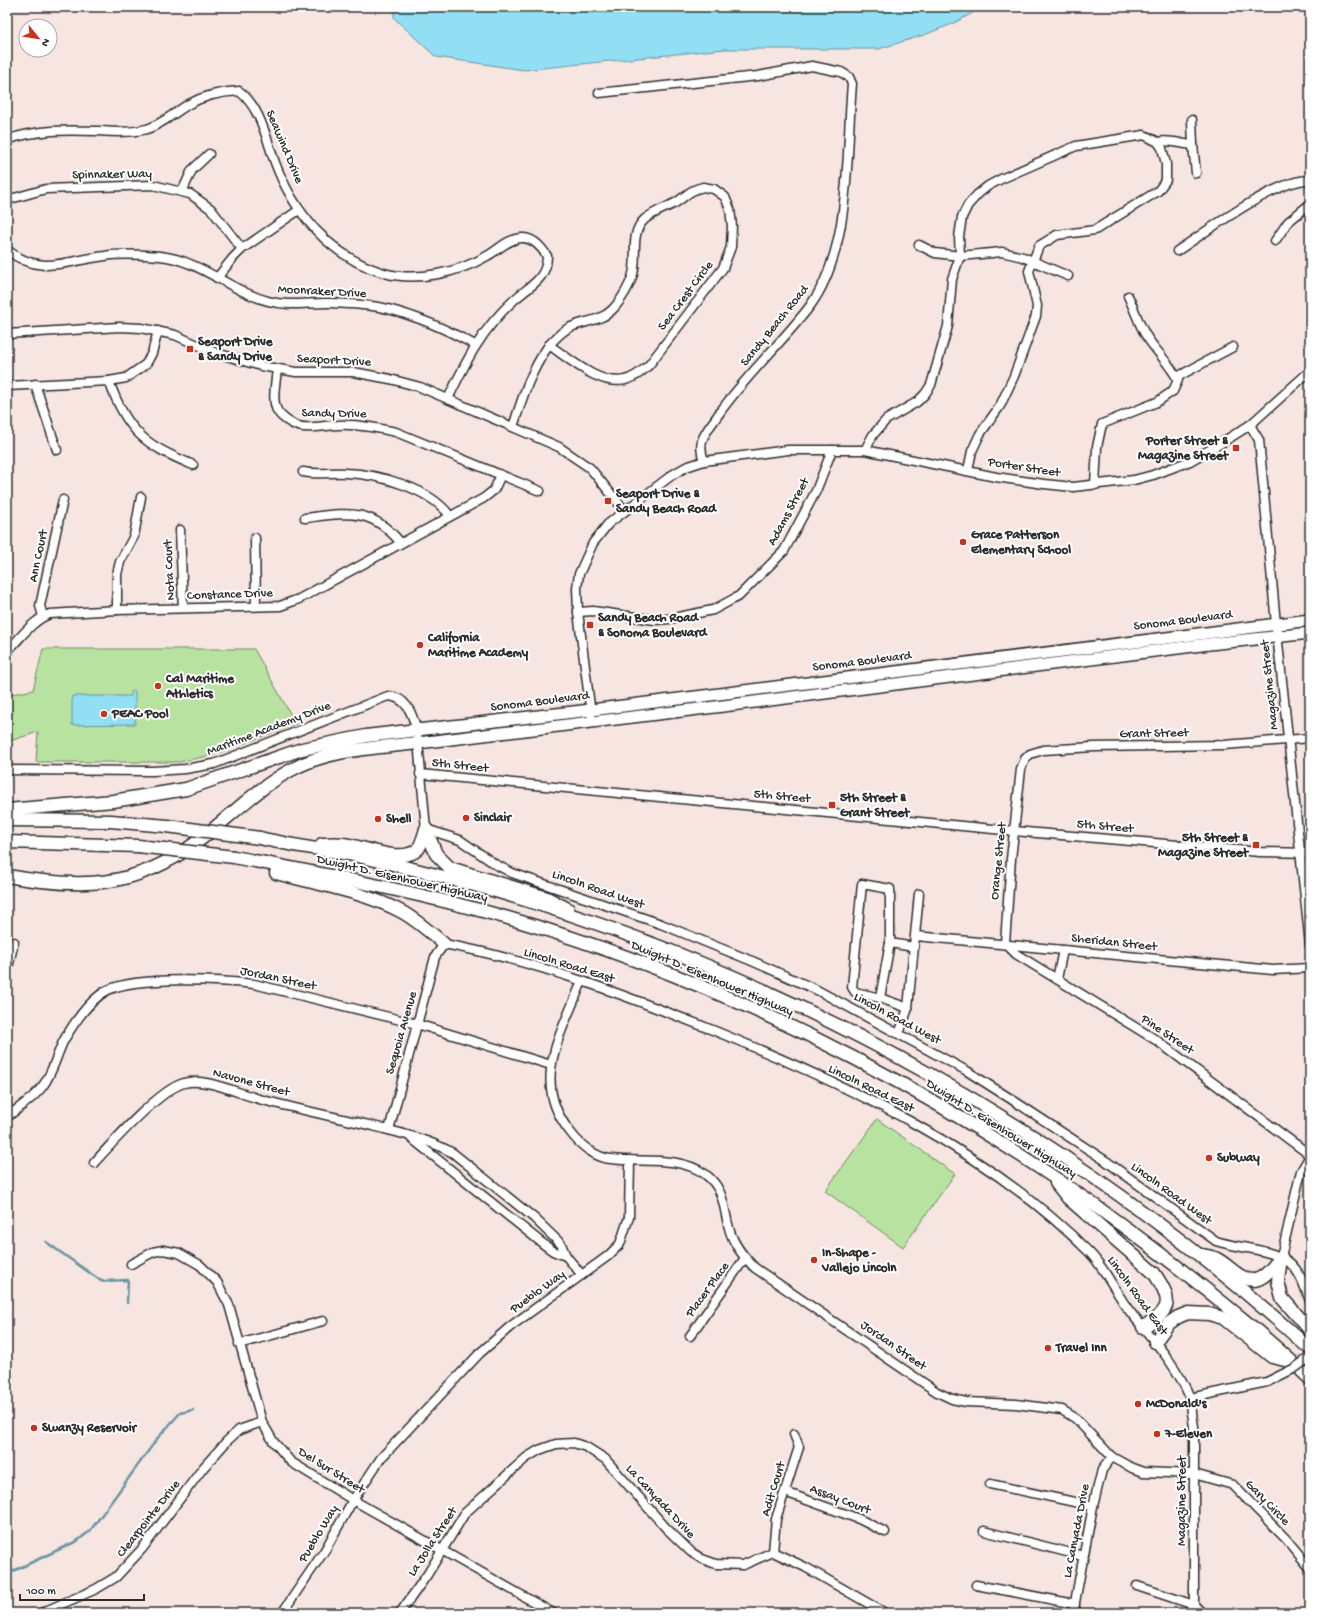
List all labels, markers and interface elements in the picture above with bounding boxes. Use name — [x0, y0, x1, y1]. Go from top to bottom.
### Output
north arrow — [18, 18, 58, 58]
text: N — [38, 36, 52, 48]
street label: Seawind Drive — [262, 108, 306, 186]
street label: Spinnaker Way — [72, 167, 153, 183]
street label: Sea Crest Circle — [655, 258, 717, 334]
street label: Sandy Beach Road — [738, 281, 813, 370]
street label: Moonraker Drive — [277, 282, 367, 302]
place label: Seaport Drive & Sandy Drive — [198, 335, 274, 365]
marker: Seaport Drive & Sandy Drive — [185, 344, 195, 354]
street label: Seaport Drive — [296, 352, 372, 370]
street label: Sandy Drive — [301, 406, 367, 422]
place label: Porter Street & Magazine Street — [1138, 434, 1230, 464]
marker: Porter Street & Magazine Street — [1231, 443, 1241, 453]
street label: Porter Street — [986, 455, 1063, 481]
street label: Adams Street — [765, 474, 814, 548]
place label: Seaport Drive & Sandy Beach Road — [616, 487, 717, 517]
marker: Seaport Drive & Sandy Beach Road — [603, 496, 613, 506]
street label: Ann Court — [26, 527, 52, 583]
place label: Grace Patterson Elementary School — [971, 528, 1071, 558]
marker: Grace Patterson Elementary School — [958, 537, 968, 547]
street label: Nota Court — [161, 538, 179, 601]
street label: Constance Drive — [187, 586, 274, 604]
street label: Sonoma Boulevard — [1133, 607, 1235, 635]
place label: Sandy Beach Road & Sonoma Boulevard — [598, 611, 708, 641]
marker: Sandy Beach Road & Sonoma Boulevard — [585, 620, 595, 630]
place label: California Maritime Academy — [427, 630, 529, 661]
street label: Magazine Street — [1258, 638, 1282, 731]
marker: California Maritime Academy — [415, 640, 425, 650]
street label: Sonoma Boulevard — [812, 648, 914, 676]
place label: Cal Maritime Athletics — [165, 672, 235, 702]
marker: Cal Maritime Athletics — [153, 681, 163, 691]
street label: Sonoma Boulevard — [490, 688, 592, 716]
street label: Maritime Academy Drive — [205, 698, 333, 760]
place label: PEAC Pool — [111, 707, 169, 722]
marker: PEAC Pool — [99, 709, 109, 719]
street label: Grant Street — [1119, 726, 1190, 742]
street label: 5th Street — [431, 756, 491, 777]
street label: 5th Street — [753, 787, 813, 807]
place label: 5th Street & Grant Street — [840, 791, 911, 821]
marker: 5th Street & Grant Street — [827, 800, 837, 810]
place label: Sinclair — [474, 811, 512, 826]
place label: Shell — [386, 812, 412, 827]
marker: Sinclair — [461, 813, 471, 823]
marker: Shell — [373, 814, 383, 824]
street label: 5th Street — [1076, 817, 1136, 837]
street label: Orange Street — [987, 820, 1011, 900]
place label: 5th Street & Magazine Street — [1158, 831, 1250, 861]
marker: 5th Street & Magazine Street — [1251, 840, 1261, 850]
street label: Dwight D. Eisenhower Highway — [314, 852, 489, 906]
street label: Lincoln Road West — [550, 867, 648, 913]
street label: Sheridan Street — [1070, 931, 1159, 955]
street label: Dwight D. Eisenhower Highway — [628, 938, 796, 1020]
street label: Lincoln Road East — [522, 945, 618, 987]
street label: Jordan Street — [239, 964, 319, 995]
street label: Sequoia Avenue — [383, 990, 421, 1076]
street label: Lincoln Road West — [851, 990, 945, 1049]
street label: Pine Street — [1137, 1011, 1198, 1059]
street label: Lincoln Road East — [826, 1062, 918, 1117]
street label: Navone Street — [211, 1066, 293, 1101]
street label: Dwight D. Eisenhower Highway — [922, 1076, 1080, 1182]
place label: Subway — [1217, 1151, 1260, 1166]
marker: Subway — [1204, 1153, 1214, 1163]
street label: Lincoln Road West — [1128, 1160, 1216, 1229]
place label: In-Shape - Vallejo Lincoln — [821, 1246, 897, 1276]
street label: Lincoln Road East — [1103, 1254, 1172, 1340]
marker: In-Shape - Vallejo Lincoln — [809, 1255, 819, 1265]
street label: Placer Place — [682, 1259, 733, 1321]
street label: Pueblo Way — [507, 1267, 569, 1318]
street label: Jordan Street — [857, 1318, 930, 1375]
place label: Travel Inn — [1055, 1341, 1108, 1356]
marker: Travel Inn — [1043, 1343, 1053, 1353]
place label: McDonald's — [1146, 1397, 1208, 1412]
marker: McDonald's — [1133, 1399, 1143, 1409]
place label: Swanzy Reservoir — [42, 1421, 138, 1436]
marker: Swanzy Reservoir — [29, 1423, 39, 1433]
place label: 7-Eleven — [1164, 1427, 1213, 1442]
marker: 7-Eleven — [1152, 1429, 1162, 1439]
street label: Del Sur Street — [294, 1444, 368, 1498]
street label: Magazine Street — [1175, 1454, 1190, 1546]
street label: Adit Court — [759, 1458, 790, 1518]
street label: La Canyada Drive — [622, 1462, 698, 1542]
street label: Clearpointe Drive — [114, 1477, 184, 1561]
street label: Gary Circle — [1241, 1477, 1293, 1529]
street label: Assay Court — [808, 1482, 874, 1519]
street label: La Canyada Drive — [1061, 1482, 1094, 1579]
street label: Pueblo Way — [296, 1502, 342, 1566]
street label: La Jolla Street — [405, 1503, 462, 1579]
scale bar — [20, 1576, 144, 1602]
text: 100 m — [25, 1585, 56, 1599]

